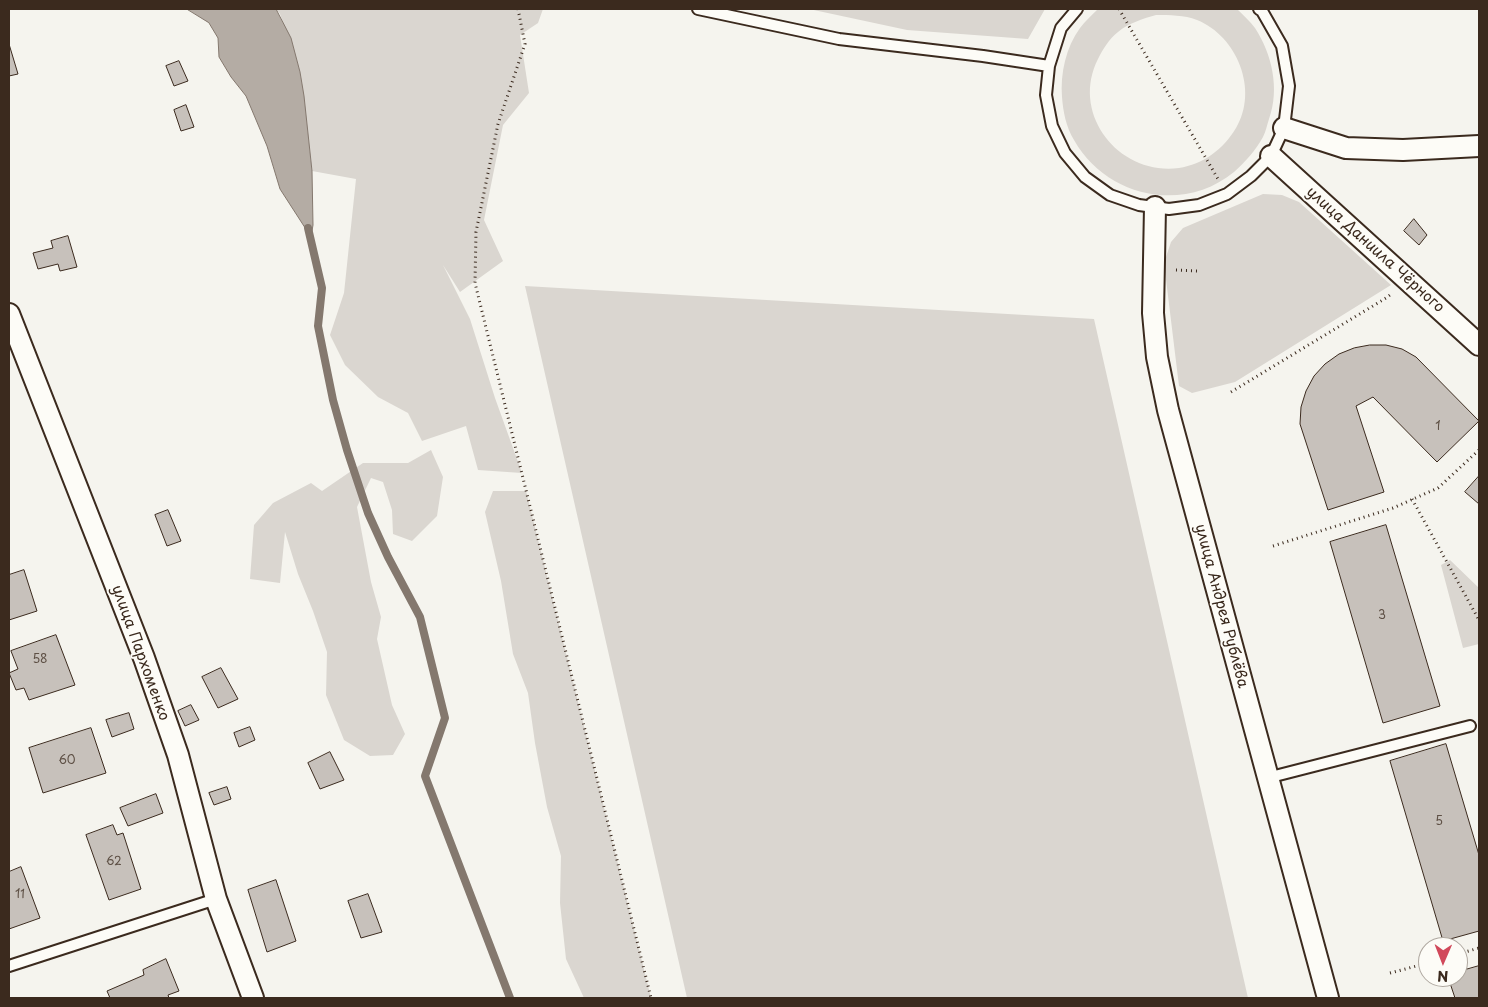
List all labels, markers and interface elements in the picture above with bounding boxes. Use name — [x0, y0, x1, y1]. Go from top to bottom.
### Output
street label: улица Даниила Чёрного — [1302, 183, 1448, 317]
house number: 1 — [1435, 420, 1441, 434]
street label: улица Андрея Рублёва — [1190, 522, 1252, 690]
street label: улица Пархоменко — [107, 583, 173, 723]
house number: 3 — [1378, 609, 1386, 623]
house number: 58 — [32, 653, 48, 667]
house number: 60 — [58, 754, 76, 768]
house number: 5 — [1435, 815, 1443, 829]
house number: 62 — [106, 855, 122, 869]
house number: 11 — [15, 888, 25, 902]
north arrow — [1418, 937, 1468, 987]
text: N — [1437, 966, 1448, 987]

